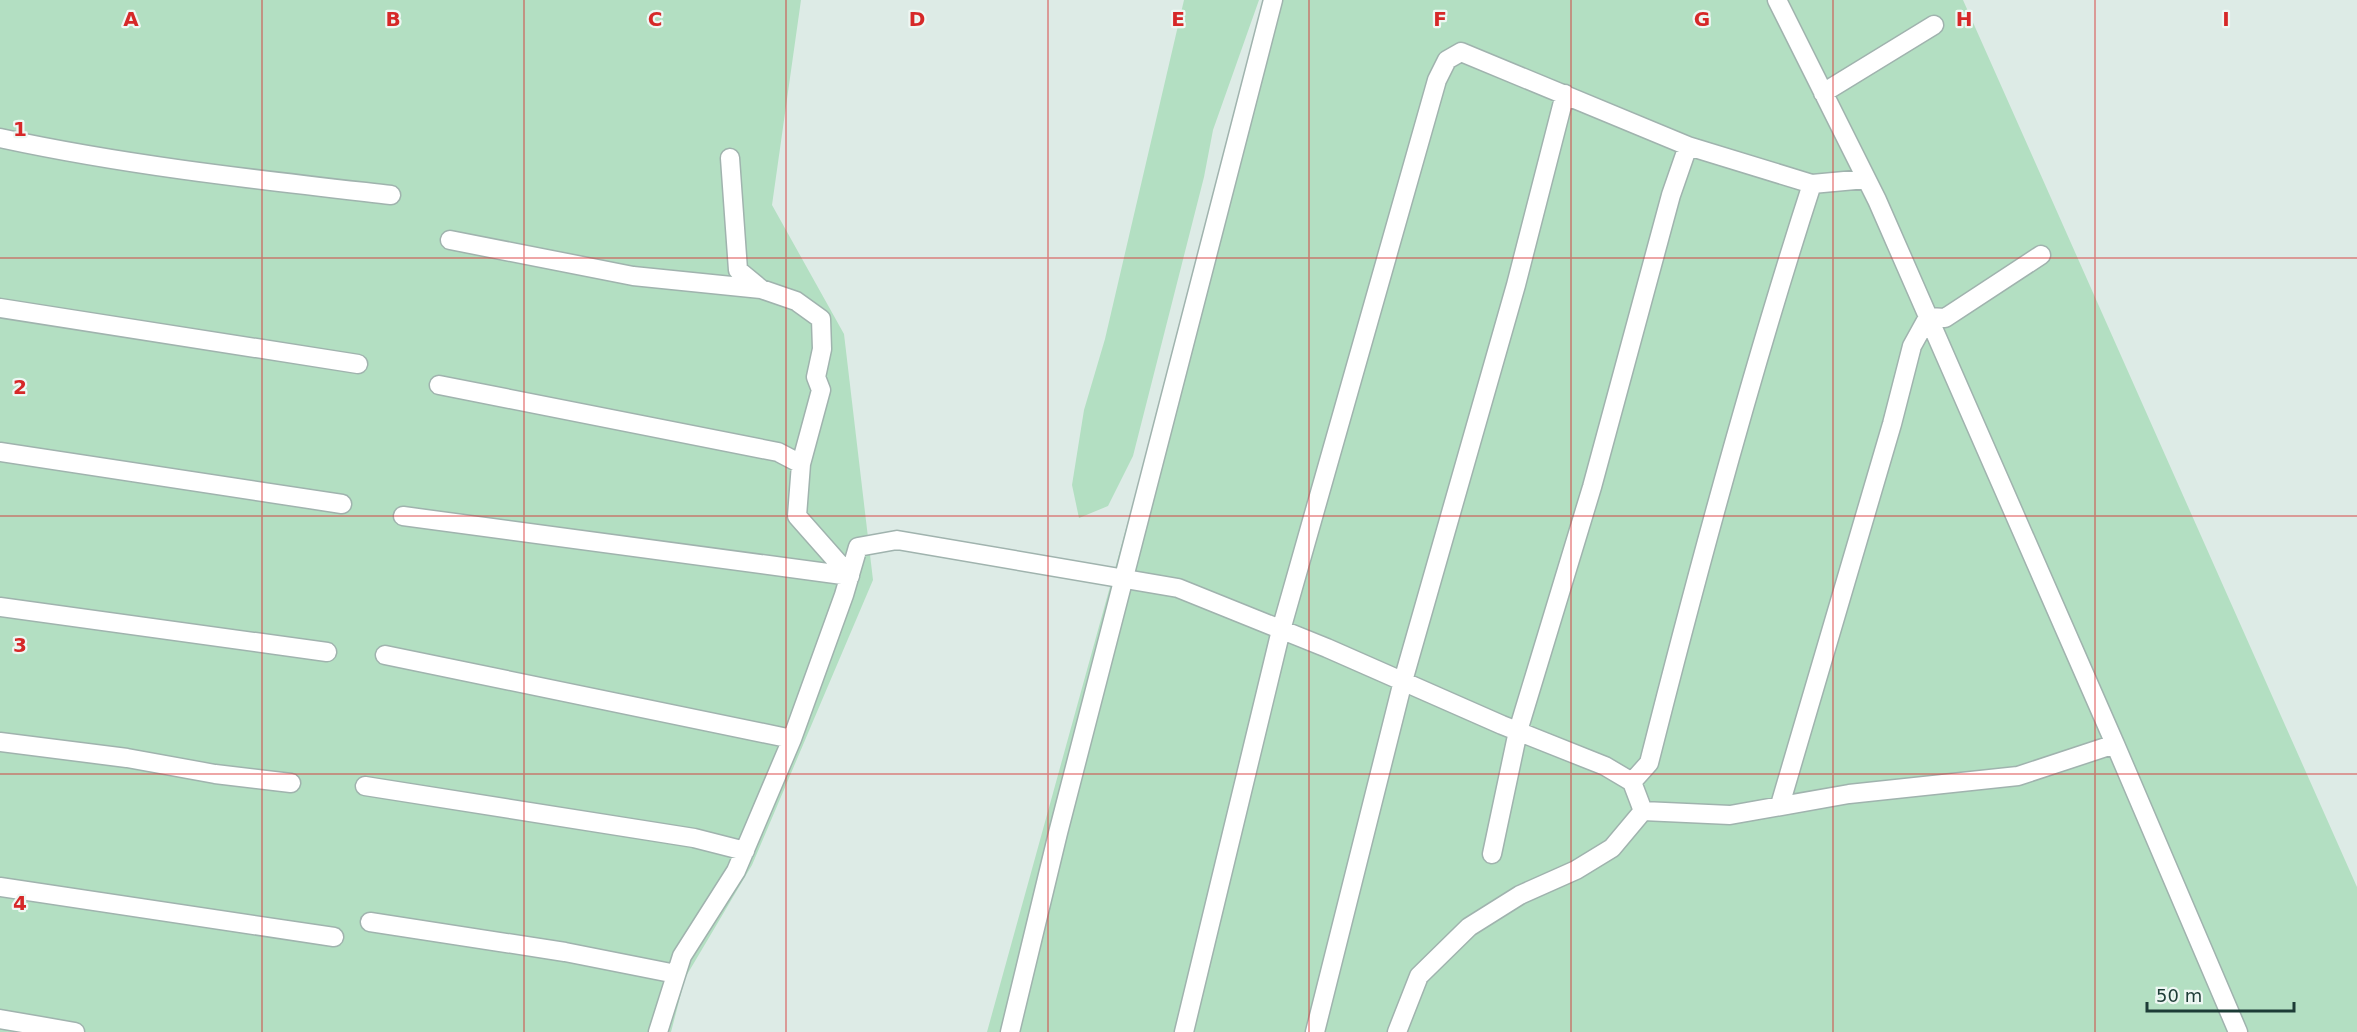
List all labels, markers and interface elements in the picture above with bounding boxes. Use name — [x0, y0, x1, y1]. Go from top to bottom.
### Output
text: A — [123, 7, 139, 31]
text: B — [385, 7, 401, 31]
text: C — [648, 7, 662, 31]
text: D — [909, 7, 925, 31]
text: E — [1171, 7, 1185, 31]
text: F — [1433, 7, 1447, 31]
text: G — [1694, 7, 1710, 31]
text: H — [1956, 7, 1972, 31]
text: I — [2222, 7, 2230, 31]
text: 1 — [13, 117, 27, 141]
text: 2 — [13, 375, 27, 399]
text: 3 — [13, 633, 27, 657]
text: 4 — [13, 891, 27, 915]
scale bar — [2147, 975, 2294, 1013]
text: 50 m — [2156, 985, 2202, 1006]

